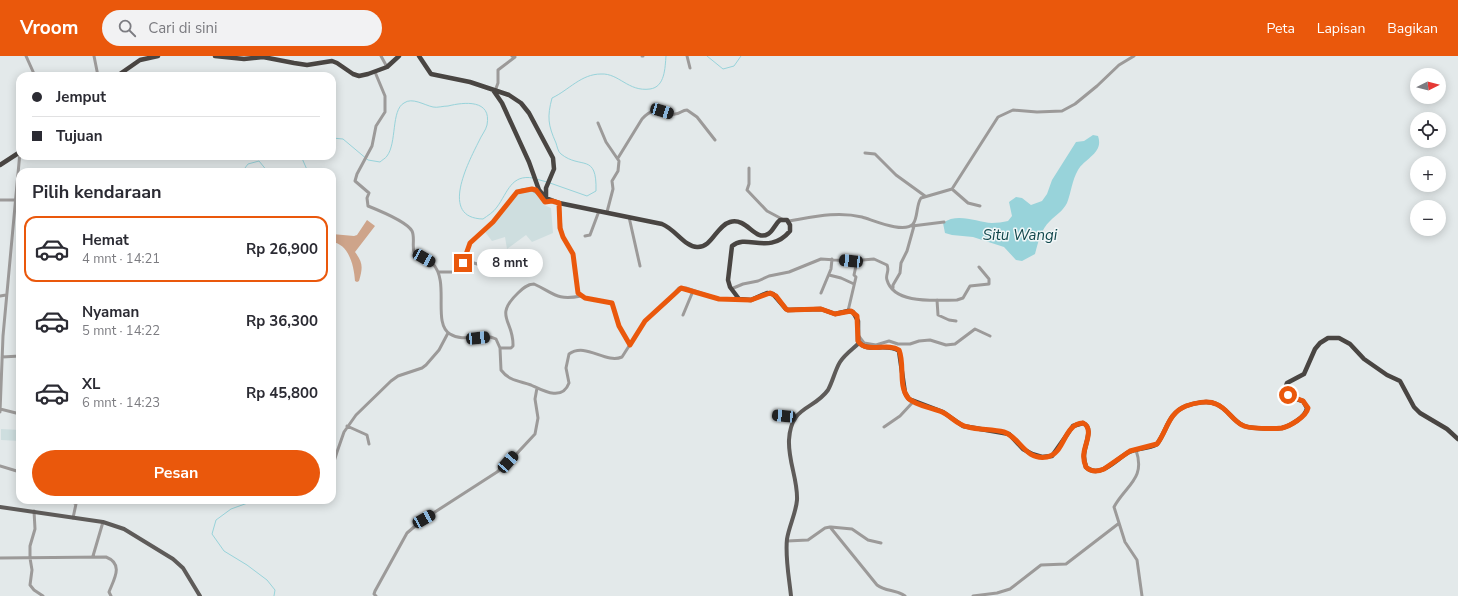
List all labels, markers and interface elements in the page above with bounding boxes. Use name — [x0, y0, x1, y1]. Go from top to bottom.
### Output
search box — [102, 10, 382, 46]
text: Vroom — [20, 15, 78, 41]
icon: search — [116, 17, 138, 39]
text: Cari di sini — [148, 18, 218, 38]
text: Peta — [1267, 19, 1295, 38]
text: Lapisan — [1317, 19, 1365, 38]
text: Bagikan — [1387, 19, 1438, 38]
north arrow — [1410, 68, 1446, 104]
map controls — [1410, 68, 1446, 236]
text: Jemput — [56, 87, 106, 107]
car — [649, 102, 675, 120]
button: locate — [1410, 112, 1446, 148]
text: Tujuan — [56, 126, 102, 146]
button: + — [1410, 156, 1446, 192]
text: Pilih kendaraan — [32, 180, 162, 204]
button: − — [1410, 200, 1446, 236]
water label: Situ Wangi — [983, 225, 1058, 245]
text: Hemat — [82, 230, 129, 250]
icon: car — [34, 231, 70, 267]
text: Rp 26,900 — [246, 239, 318, 259]
car — [411, 247, 437, 269]
callout: 8 mnt — [477, 249, 543, 277]
text: 4 mnt · 14:21 — [82, 250, 160, 268]
route end — [454, 254, 472, 272]
text: 8 mnt — [492, 254, 528, 272]
car — [838, 254, 864, 268]
text: Nyaman — [82, 302, 139, 322]
icon: car — [34, 303, 70, 339]
text: Rp 36,300 — [246, 311, 318, 331]
text: 5 mnt · 14:22 — [82, 322, 160, 340]
car — [465, 331, 491, 345]
text: XL — [82, 374, 101, 394]
icon: car — [34, 375, 70, 411]
text: Rp 45,800 — [246, 383, 318, 403]
route start — [1279, 386, 1297, 404]
text: 6 mnt · 14:23 — [82, 394, 160, 412]
car — [772, 409, 796, 423]
car — [496, 449, 520, 475]
button: Pesan — [32, 450, 320, 496]
car — [411, 508, 437, 530]

